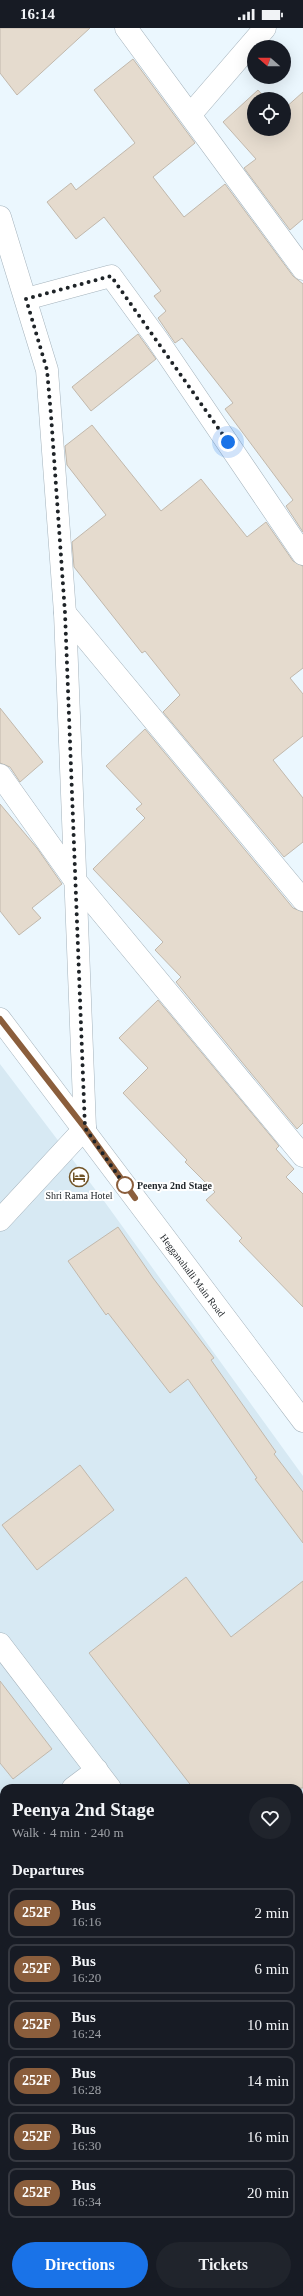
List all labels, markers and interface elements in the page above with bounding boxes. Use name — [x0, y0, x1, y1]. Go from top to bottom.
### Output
text: 16:14 — [20, 6, 55, 22]
north arrow — [247, 40, 291, 84]
map controls — [247, 40, 291, 136]
button: locate — [247, 92, 291, 136]
your location — [218, 432, 238, 452]
hotel icon: Shri Rama Hotel — [68, 1166, 90, 1188]
marker: Peenya 2nd Stage — [116, 1176, 134, 1194]
place label: Peenya 2nd Stage — [137, 1180, 213, 1191]
place label: Shri Rama Hotel — [45, 1190, 113, 1201]
street label: Hegganahalli Main Road — [158, 1232, 227, 1319]
button: heart — [249, 1797, 291, 1839]
text: Peenya 2nd Stage — [12, 1799, 155, 1820]
text: Walk · 4 min · 240 m — [12, 1825, 124, 1840]
text: Departures — [12, 1862, 84, 1878]
text: Bus — [72, 1897, 96, 1913]
text: 252F — [22, 1905, 52, 1920]
text: 2 min — [254, 1905, 289, 1921]
text: 16:16 — [72, 1914, 101, 1929]
text: Bus — [72, 1953, 96, 1969]
text: 252F — [22, 1961, 52, 1976]
text: 6 min — [254, 1961, 289, 1977]
text: 16:20 — [72, 1970, 101, 1985]
text: Bus — [72, 2009, 96, 2025]
text: 252F — [22, 2017, 52, 2032]
text: 10 min — [247, 2017, 289, 2033]
text: 16:24 — [72, 2026, 101, 2041]
text: Bus — [72, 2065, 96, 2081]
text: 252F — [22, 2073, 52, 2088]
text: 14 min — [247, 2073, 289, 2089]
text: 16:28 — [72, 2082, 101, 2097]
text: Bus — [72, 2121, 96, 2137]
text: 252F — [22, 2129, 52, 2144]
text: 16 min — [247, 2129, 289, 2145]
text: 16:30 — [72, 2138, 101, 2153]
text: Bus — [72, 2177, 96, 2193]
text: 252F — [22, 2185, 52, 2200]
text: 20 min — [247, 2185, 289, 2201]
text: 16:34 — [72, 2194, 101, 2209]
button: Directions — [12, 2242, 148, 2288]
button: Tickets — [156, 2242, 291, 2288]

